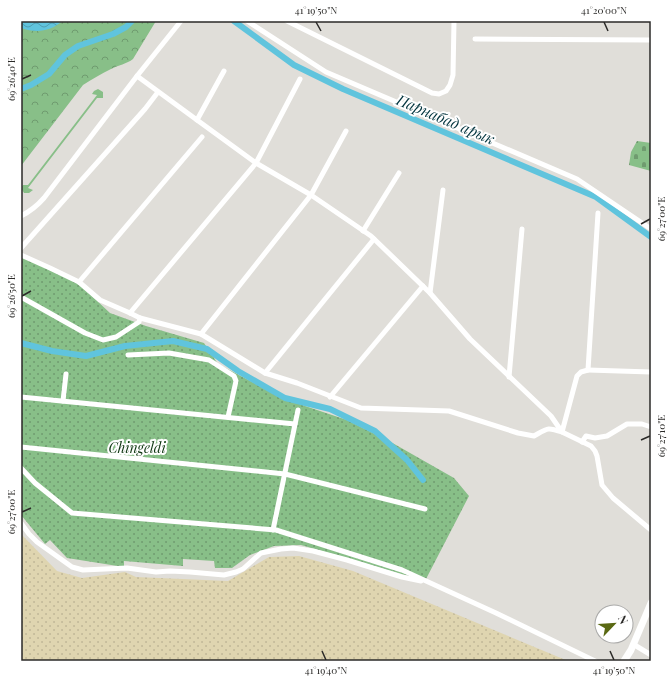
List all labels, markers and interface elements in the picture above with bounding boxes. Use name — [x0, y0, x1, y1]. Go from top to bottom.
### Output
text: 41°19'50"N — [295, 3, 337, 17]
text: 41°20'00"N — [581, 3, 627, 17]
text: 69°26'40"E — [4, 57, 18, 101]
water label: Парнабад арык — [393, 89, 498, 149]
text: 69°27'00"E — [654, 197, 668, 241]
text: 69°26'50"E — [4, 274, 18, 318]
text: 69°27'10"E — [654, 415, 668, 457]
park label: Chingeldi — [108, 438, 166, 457]
text: 69°27'00"E — [4, 490, 18, 534]
north arrow — [594, 604, 634, 644]
text: N — [615, 613, 632, 626]
text: 41°19'40"N — [305, 663, 347, 677]
text: 41°19'50"N — [593, 663, 635, 677]

